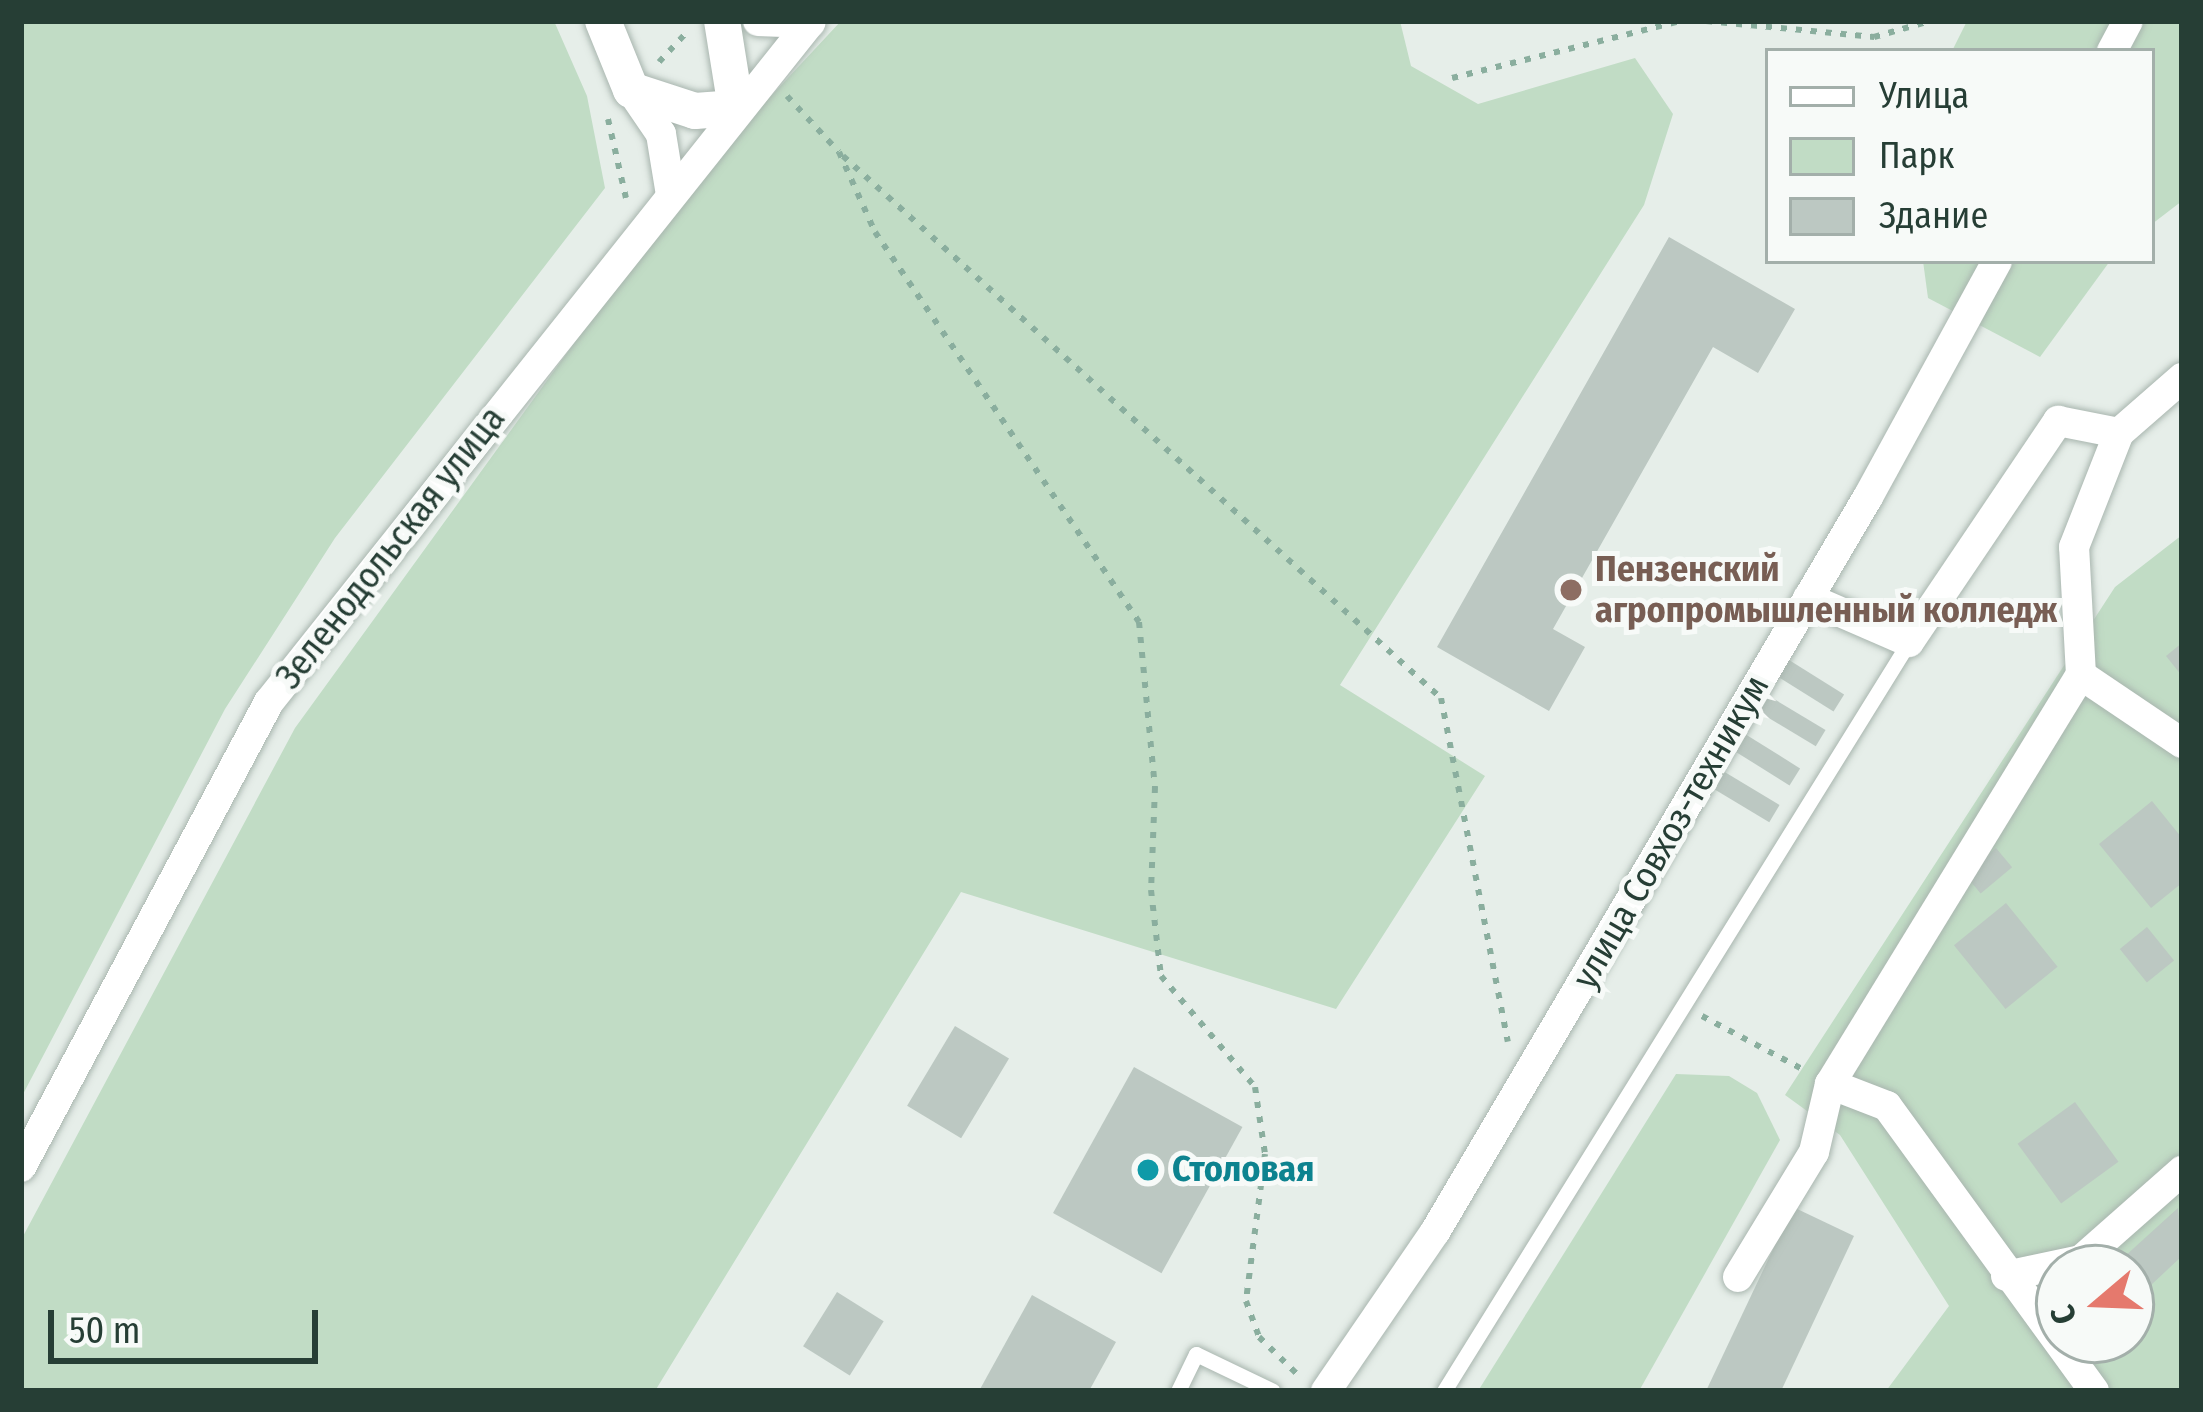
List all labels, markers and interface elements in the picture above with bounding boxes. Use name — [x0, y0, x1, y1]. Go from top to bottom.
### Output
legend — [1765, 48, 2155, 264]
text: Улица — [1879, 74, 1969, 118]
text: Парк — [1879, 134, 1954, 178]
text: Здание — [1879, 194, 1988, 238]
street label: Зеленодольская улица — [267, 398, 515, 698]
place label: Пензенский агропромышленный колледж — [1595, 547, 2057, 632]
marker: Пензенский агропромышленный колледж — [1558, 577, 1584, 603]
street label: улица Совхоз-техникум — [1564, 668, 1778, 996]
place label: Столовая — [1172, 1148, 1314, 1192]
marker: Столовая — [1135, 1157, 1161, 1183]
north arrow — [2035, 1244, 2155, 1364]
scale bar — [54, 1286, 324, 1360]
text: С — [2042, 1300, 2086, 1329]
text: 50 m — [69, 1309, 140, 1353]

